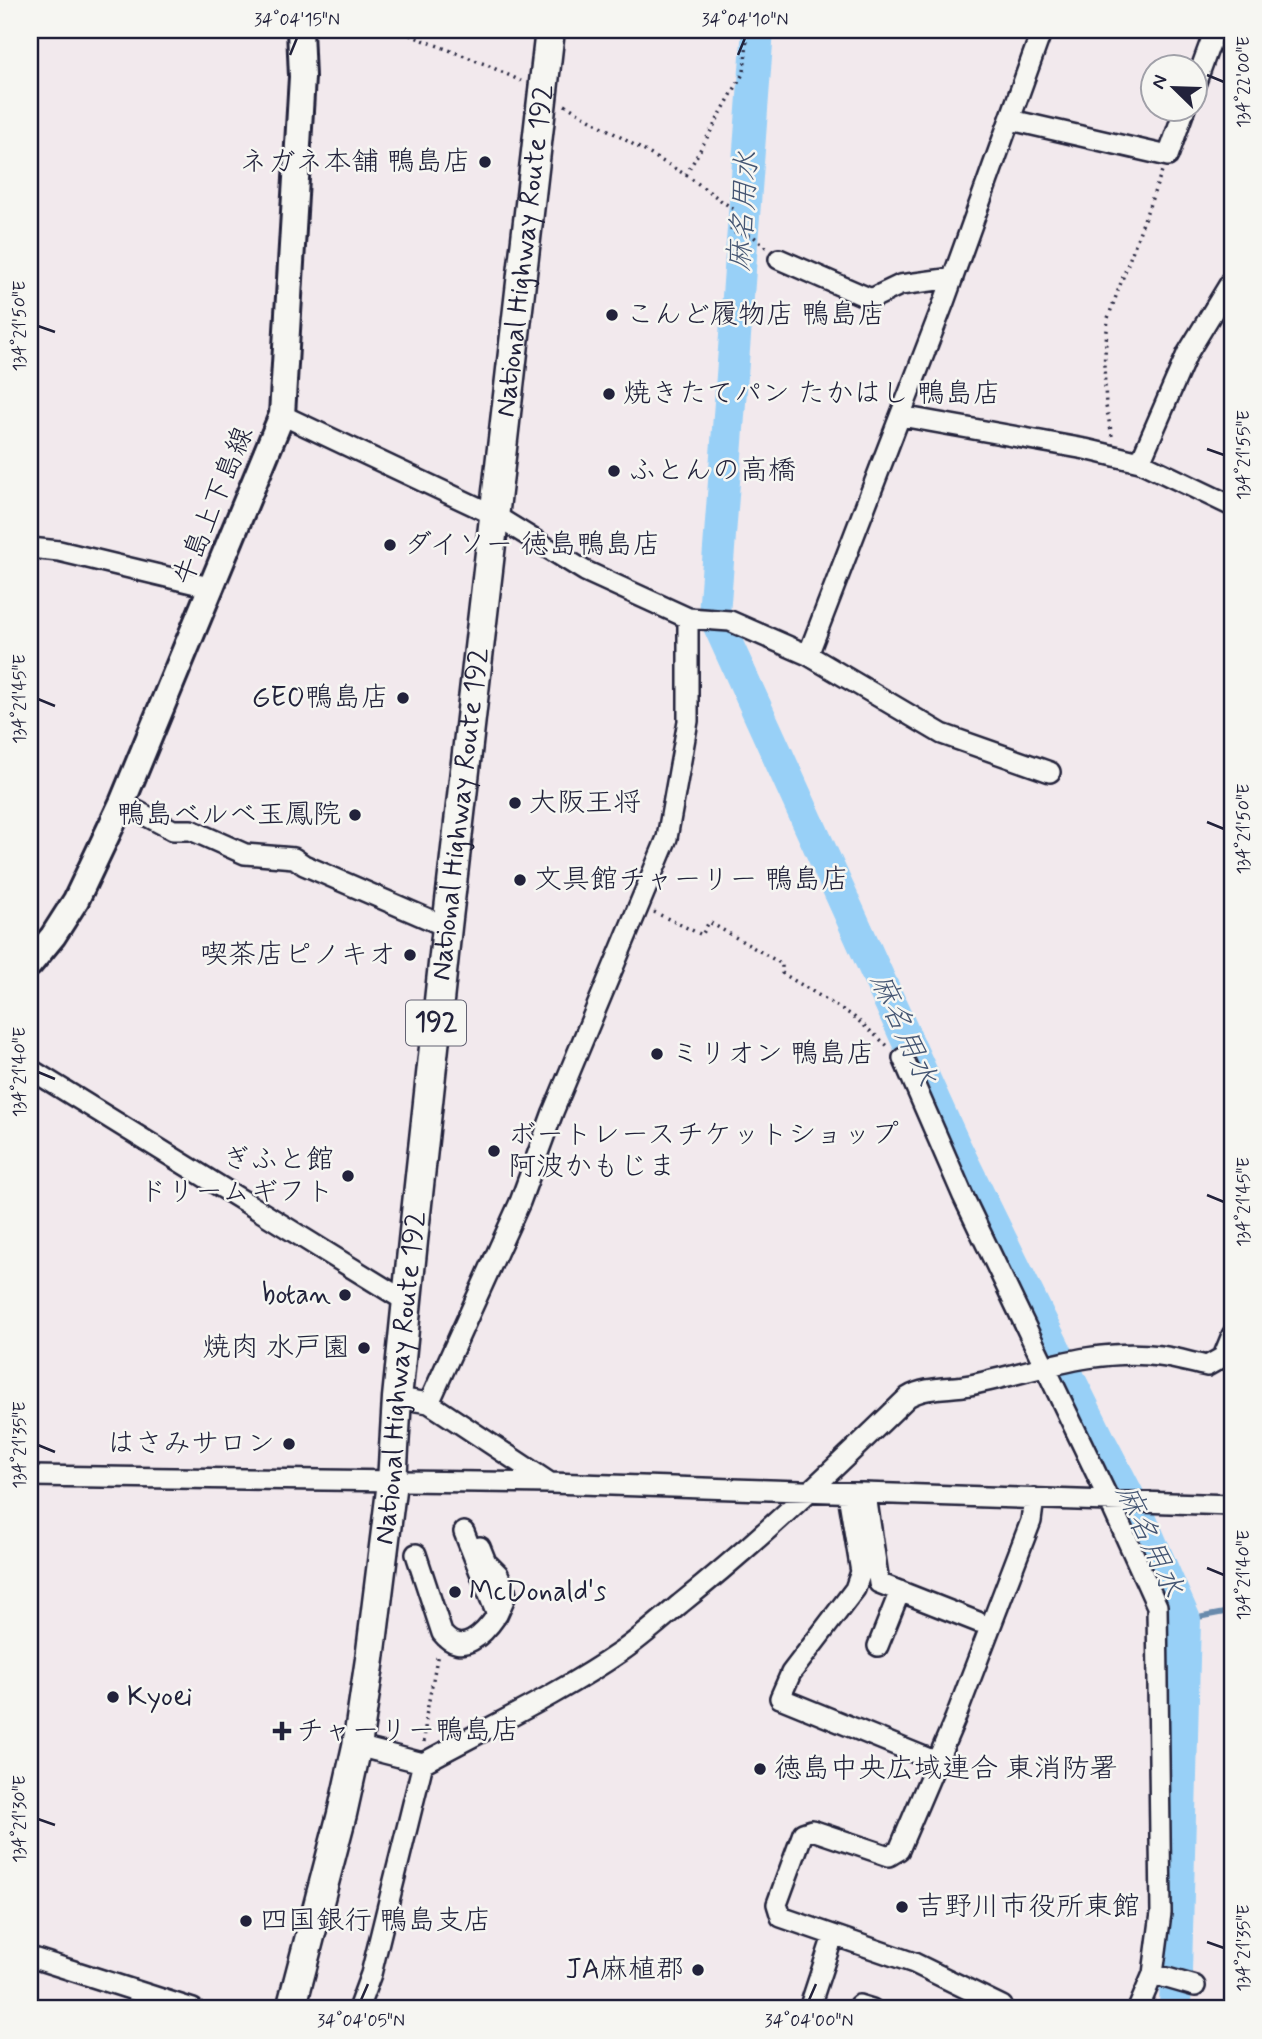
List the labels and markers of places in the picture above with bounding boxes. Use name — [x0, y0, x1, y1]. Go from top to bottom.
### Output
place label: ネガネ本舗 鴨島店 — [239, 144, 471, 181]
marker: ネガネ本舗 鴨島店 — [477, 154, 493, 170]
place label: こんど履物店 鴨島店 — [626, 297, 886, 334]
marker: こんど履物店 鴨島店 — [604, 307, 620, 323]
place label: 焼きたてパン たかはし 鴨島店 — [623, 376, 1001, 413]
marker: 焼きたてパン たかはし 鴨島店 — [601, 386, 617, 402]
place label: ふとんの高橋 — [628, 453, 796, 490]
marker: ふとんの高橋 — [606, 463, 622, 479]
place label: ダイソー 徳島鴨島店 — [404, 527, 661, 564]
marker: ダイソー 徳島鴨島店 — [382, 537, 398, 553]
place label: GEO鴨島店 — [252, 680, 389, 717]
marker: GEO鴨島店 — [395, 690, 411, 706]
place label: 大阪王将 — [529, 785, 641, 822]
marker: 大阪王将 — [507, 795, 523, 811]
place label: 鴨島ベルベ玉鳳院 — [117, 797, 341, 834]
marker: 鴨島ベルベ玉鳳院 — [347, 807, 363, 823]
place label: 文具館チャーリー 鴨島店 — [534, 862, 849, 899]
marker: 文具館チャーリー 鴨島店 — [512, 872, 528, 888]
place label: 喫茶店ピノキオ — [200, 937, 396, 974]
marker: 喫茶店ピノキオ — [402, 947, 418, 963]
place label: ミリオン 鴨島店 — [671, 1036, 875, 1073]
marker: ミリオン 鴨島店 — [649, 1046, 665, 1062]
place label: ボートレースチケットショップ 阿波かもじま — [508, 1117, 899, 1186]
place label: ぎふと館 ドリームギフト — [139, 1142, 334, 1211]
marker: ボートレースチケットショップ 阿波かもじま — [486, 1143, 502, 1159]
marker: ぎふと館 ドリームギフト — [340, 1168, 356, 1184]
place label: botan — [262, 1277, 331, 1314]
marker: botan — [337, 1287, 353, 1303]
place label: 焼肉 水戸園 — [202, 1330, 350, 1367]
marker: 焼肉 水戸園 — [356, 1340, 372, 1356]
place label: はさみサロン — [107, 1426, 275, 1463]
marker: はさみサロン — [281, 1436, 297, 1452]
place label: McDonald's — [469, 1574, 606, 1611]
marker: McDonald's — [447, 1584, 463, 1600]
place label: Kyoei — [127, 1679, 192, 1716]
marker: Kyoei — [105, 1689, 121, 1705]
place label: チャーリー鴨島店 — [296, 1713, 519, 1750]
marker: チャーリー鴨島店 — [274, 1723, 290, 1739]
place label: 徳島中央広域連合 東消防署 — [774, 1751, 1118, 1788]
marker: 徳島中央広域連合 東消防署 — [752, 1761, 768, 1777]
place label: 吉野川市役所東館 — [916, 1889, 1140, 1926]
marker: 吉野川市役所東館 — [894, 1899, 910, 1915]
place label: 四国銀行 鴨島支店 — [260, 1903, 492, 1940]
marker: 四国銀行 鴨島支店 — [238, 1913, 254, 1929]
place label: JA麻植郡 — [565, 1952, 684, 1989]
marker: JA麻植郡 — [690, 1962, 706, 1978]

